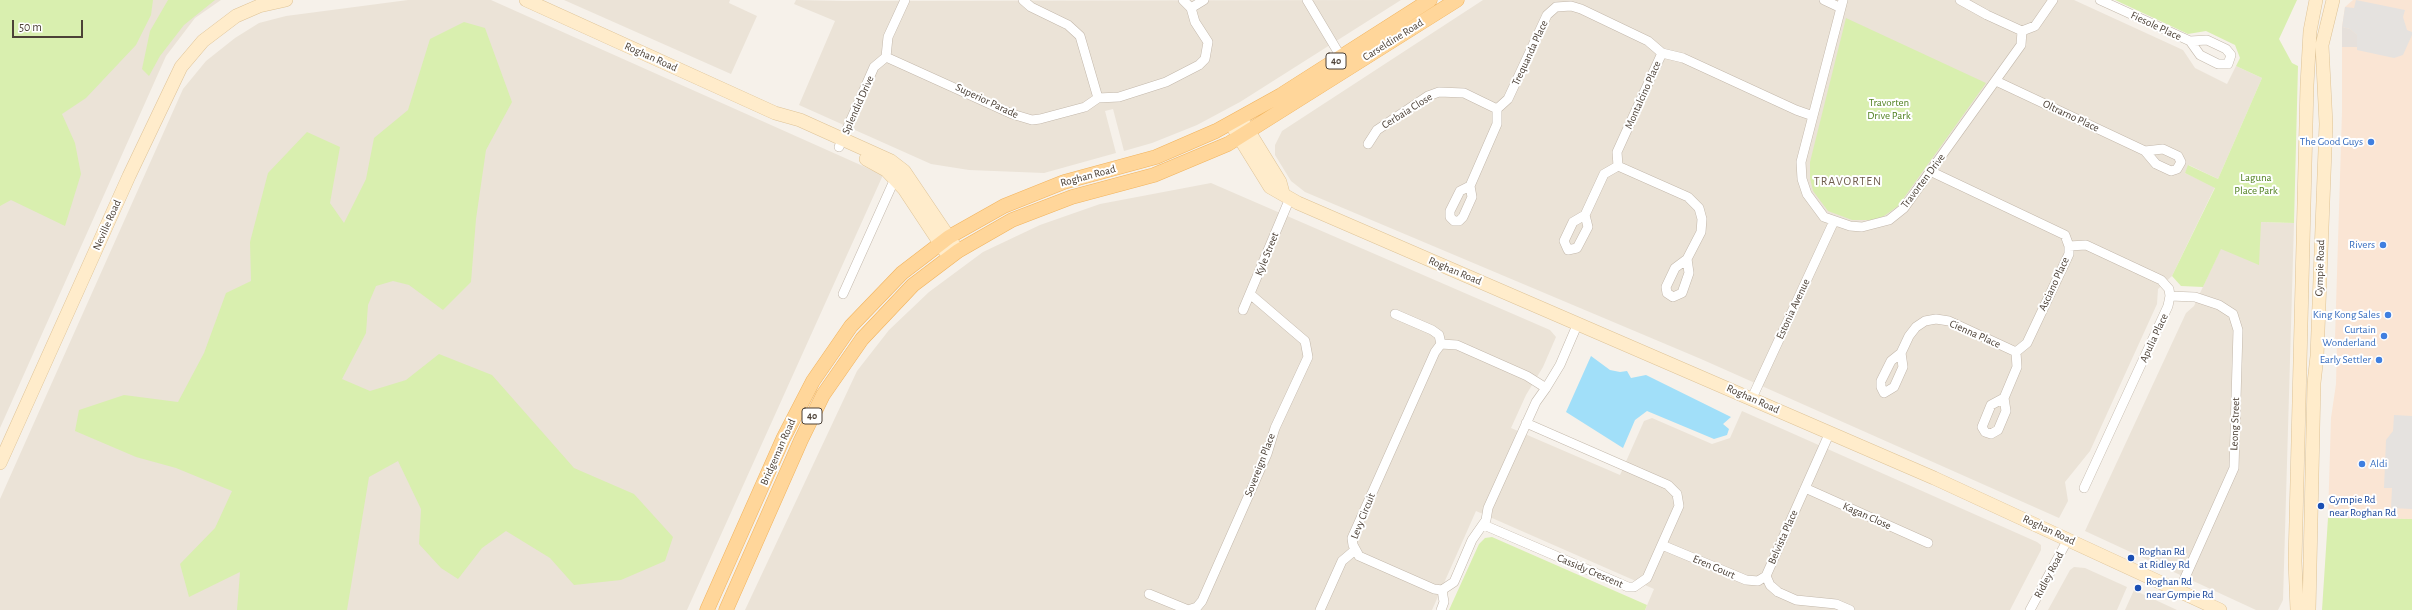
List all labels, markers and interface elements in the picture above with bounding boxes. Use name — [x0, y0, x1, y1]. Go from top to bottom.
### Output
street label: Fiesole Place — [2129, 9, 2183, 43]
scale bar — [14, 12, 85, 38]
street label: Carseldine Road — [1360, 16, 1426, 64]
street label: Trequanda Place — [1509, 18, 1551, 88]
text: 50 m — [19, 21, 42, 33]
street label: Roghan Road — [622, 39, 680, 75]
road number: 40 — [1326, 53, 1346, 69]
street label: Montalcino Place — [1622, 59, 1664, 131]
street label: Splendid Drive — [839, 74, 877, 136]
street label: Superior Parade — [953, 81, 1021, 121]
street label: Cerbaia Close — [1379, 90, 1435, 132]
park label: Travorten Drive Park — [1867, 96, 1911, 122]
street label: Oltrarno Place — [2041, 97, 2101, 135]
place label: The Good Guys — [2300, 135, 2363, 149]
marker: The Good Guys — [2366, 137, 2376, 147]
street label: Travorten Drive — [1898, 151, 1948, 211]
street label: Roghan Road — [1059, 162, 1117, 190]
park label: Laguna Place Park — [2234, 171, 2278, 197]
district label: TRAVORTEN — [1814, 174, 1882, 188]
street label: Neville Road — [90, 198, 124, 252]
street label: Kyle Street — [1252, 230, 1282, 278]
place label: Rivers — [2349, 238, 2375, 252]
street label: Gympie Road — [2312, 239, 2328, 297]
marker: Rivers — [2378, 240, 2388, 250]
street label: Roghan Road — [1426, 254, 1484, 288]
street label: Asciano Place — [2036, 255, 2072, 313]
street label: Estonia Avenue — [1773, 277, 1813, 341]
place label: King Kong Sales — [2313, 308, 2380, 322]
marker: King Kong Sales — [2383, 310, 2393, 320]
street label: Apulia Place — [2137, 311, 2171, 365]
street label: Cienna Place — [1947, 317, 2003, 351]
place label: Curtain Wonderland — [2322, 323, 2376, 349]
marker: Curtain Wonderland — [2379, 331, 2389, 341]
place label: Early Settler — [2320, 353, 2371, 367]
marker: Early Settler — [2374, 355, 2384, 365]
street label: Roghan Road — [1724, 381, 1782, 417]
street label: Leong Street — [2227, 397, 2243, 451]
road number: 40 — [802, 408, 822, 424]
street label: Bridgeman Road — [757, 417, 799, 487]
street label: Sovereign Place — [1242, 431, 1278, 499]
place label: Aldi — [2370, 457, 2387, 471]
marker: Aldi — [2357, 459, 2367, 469]
street label: Levy Circuit — [1348, 491, 1378, 541]
place label: Gympie Rd near Roghan Rd — [2329, 493, 2396, 519]
street label: Kagan Close — [1841, 499, 1893, 533]
marker: Gympie Rd near Roghan Rd — [2316, 501, 2326, 511]
street label: Belvista Place — [1765, 508, 1801, 566]
street label: Roghan Road — [2021, 512, 2077, 548]
place label: Roghan Rd at Ridley Rd — [2139, 545, 2190, 571]
street label: Ridley Road — [2031, 550, 2067, 600]
street label: Cassidy Crescent — [1555, 551, 1625, 591]
street label: Eren Court — [1691, 552, 1737, 582]
marker: Roghan Rd at Ridley Rd — [2126, 553, 2136, 563]
place label: Roghan Rd near Gympie Rd — [2146, 575, 2214, 601]
marker: Roghan Rd near Gympie Rd — [2133, 583, 2143, 593]

